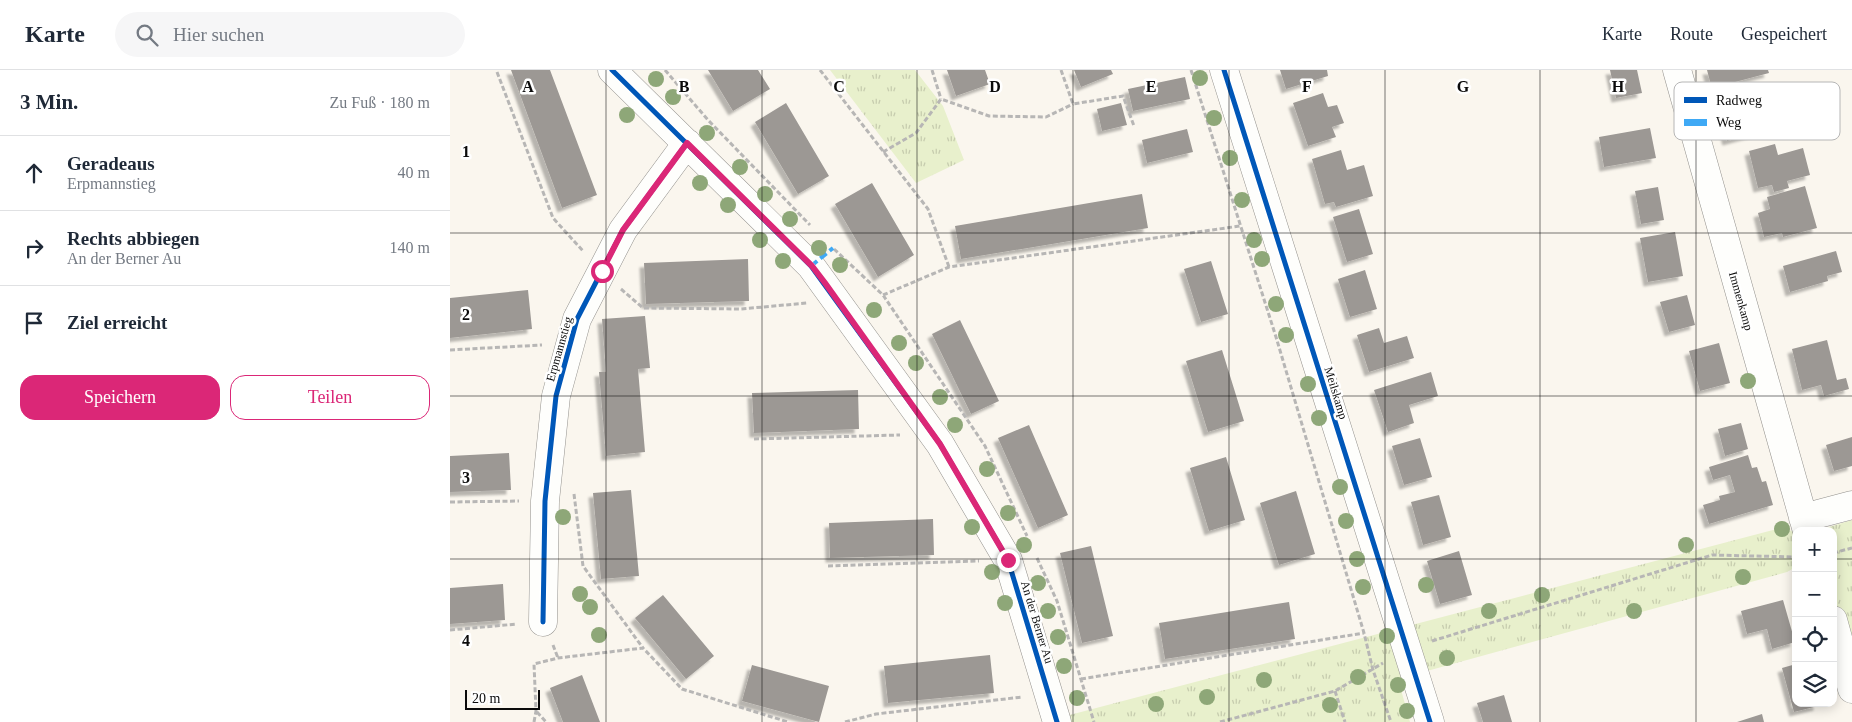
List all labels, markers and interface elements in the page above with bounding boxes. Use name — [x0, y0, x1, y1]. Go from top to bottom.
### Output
search box — [115, 12, 465, 57]
text: Karte — [25, 21, 85, 47]
icon: search — [133, 21, 161, 49]
text: Hier suchen — [173, 24, 264, 45]
text: Karte — [1602, 24, 1642, 44]
text: Route — [1670, 24, 1713, 44]
text: Gespeichert — [1741, 24, 1827, 44]
text: A — [522, 78, 534, 95]
text: B — [679, 78, 690, 95]
text: C — [833, 78, 845, 95]
text: D — [989, 78, 1001, 95]
text: E — [1146, 78, 1156, 95]
text: F — [1302, 78, 1312, 95]
text: G — [1457, 78, 1470, 95]
text: H — [1612, 78, 1625, 95]
legend — [1674, 82, 1840, 140]
text: 3 Min. — [20, 90, 78, 114]
text: Radweg — [1716, 93, 1762, 108]
text: Zu Fuß · 180 m — [330, 94, 430, 111]
text: Weg — [1716, 115, 1741, 130]
text: 1 — [462, 143, 470, 160]
text: Geradeaus — [67, 153, 155, 174]
icon: ahead — [20, 159, 48, 187]
text: 40 m — [398, 164, 430, 181]
text: Erpmannstieg — [67, 175, 156, 192]
text: Rechts abbiegen — [67, 228, 199, 249]
icon: right — [20, 234, 48, 262]
text: 140 m — [390, 239, 430, 256]
text: An der Berner Au — [67, 250, 181, 267]
route start — [591, 260, 614, 283]
street label: Immenkamp — [1726, 270, 1756, 332]
text: 2 — [462, 306, 470, 323]
icon: arrive — [20, 309, 48, 337]
text: Ziel erreicht — [67, 312, 167, 333]
street label: Erpmannstieg — [543, 315, 575, 383]
street label: Meilskamp — [1321, 365, 1351, 421]
button: Speichern — [20, 375, 220, 420]
button: Teilen — [230, 375, 430, 420]
text: 3 — [462, 469, 470, 486]
map controls — [1792, 527, 1837, 707]
button: + — [1792, 527, 1837, 572]
route end — [997, 549, 1020, 572]
button: − — [1792, 572, 1837, 617]
street label: An der Berner Au — [1018, 579, 1056, 665]
button: locate — [1792, 617, 1837, 662]
text: 4 — [462, 632, 470, 649]
button: layers — [1792, 662, 1837, 707]
scale bar — [465, 687, 540, 710]
text: 20 m — [472, 691, 500, 706]

